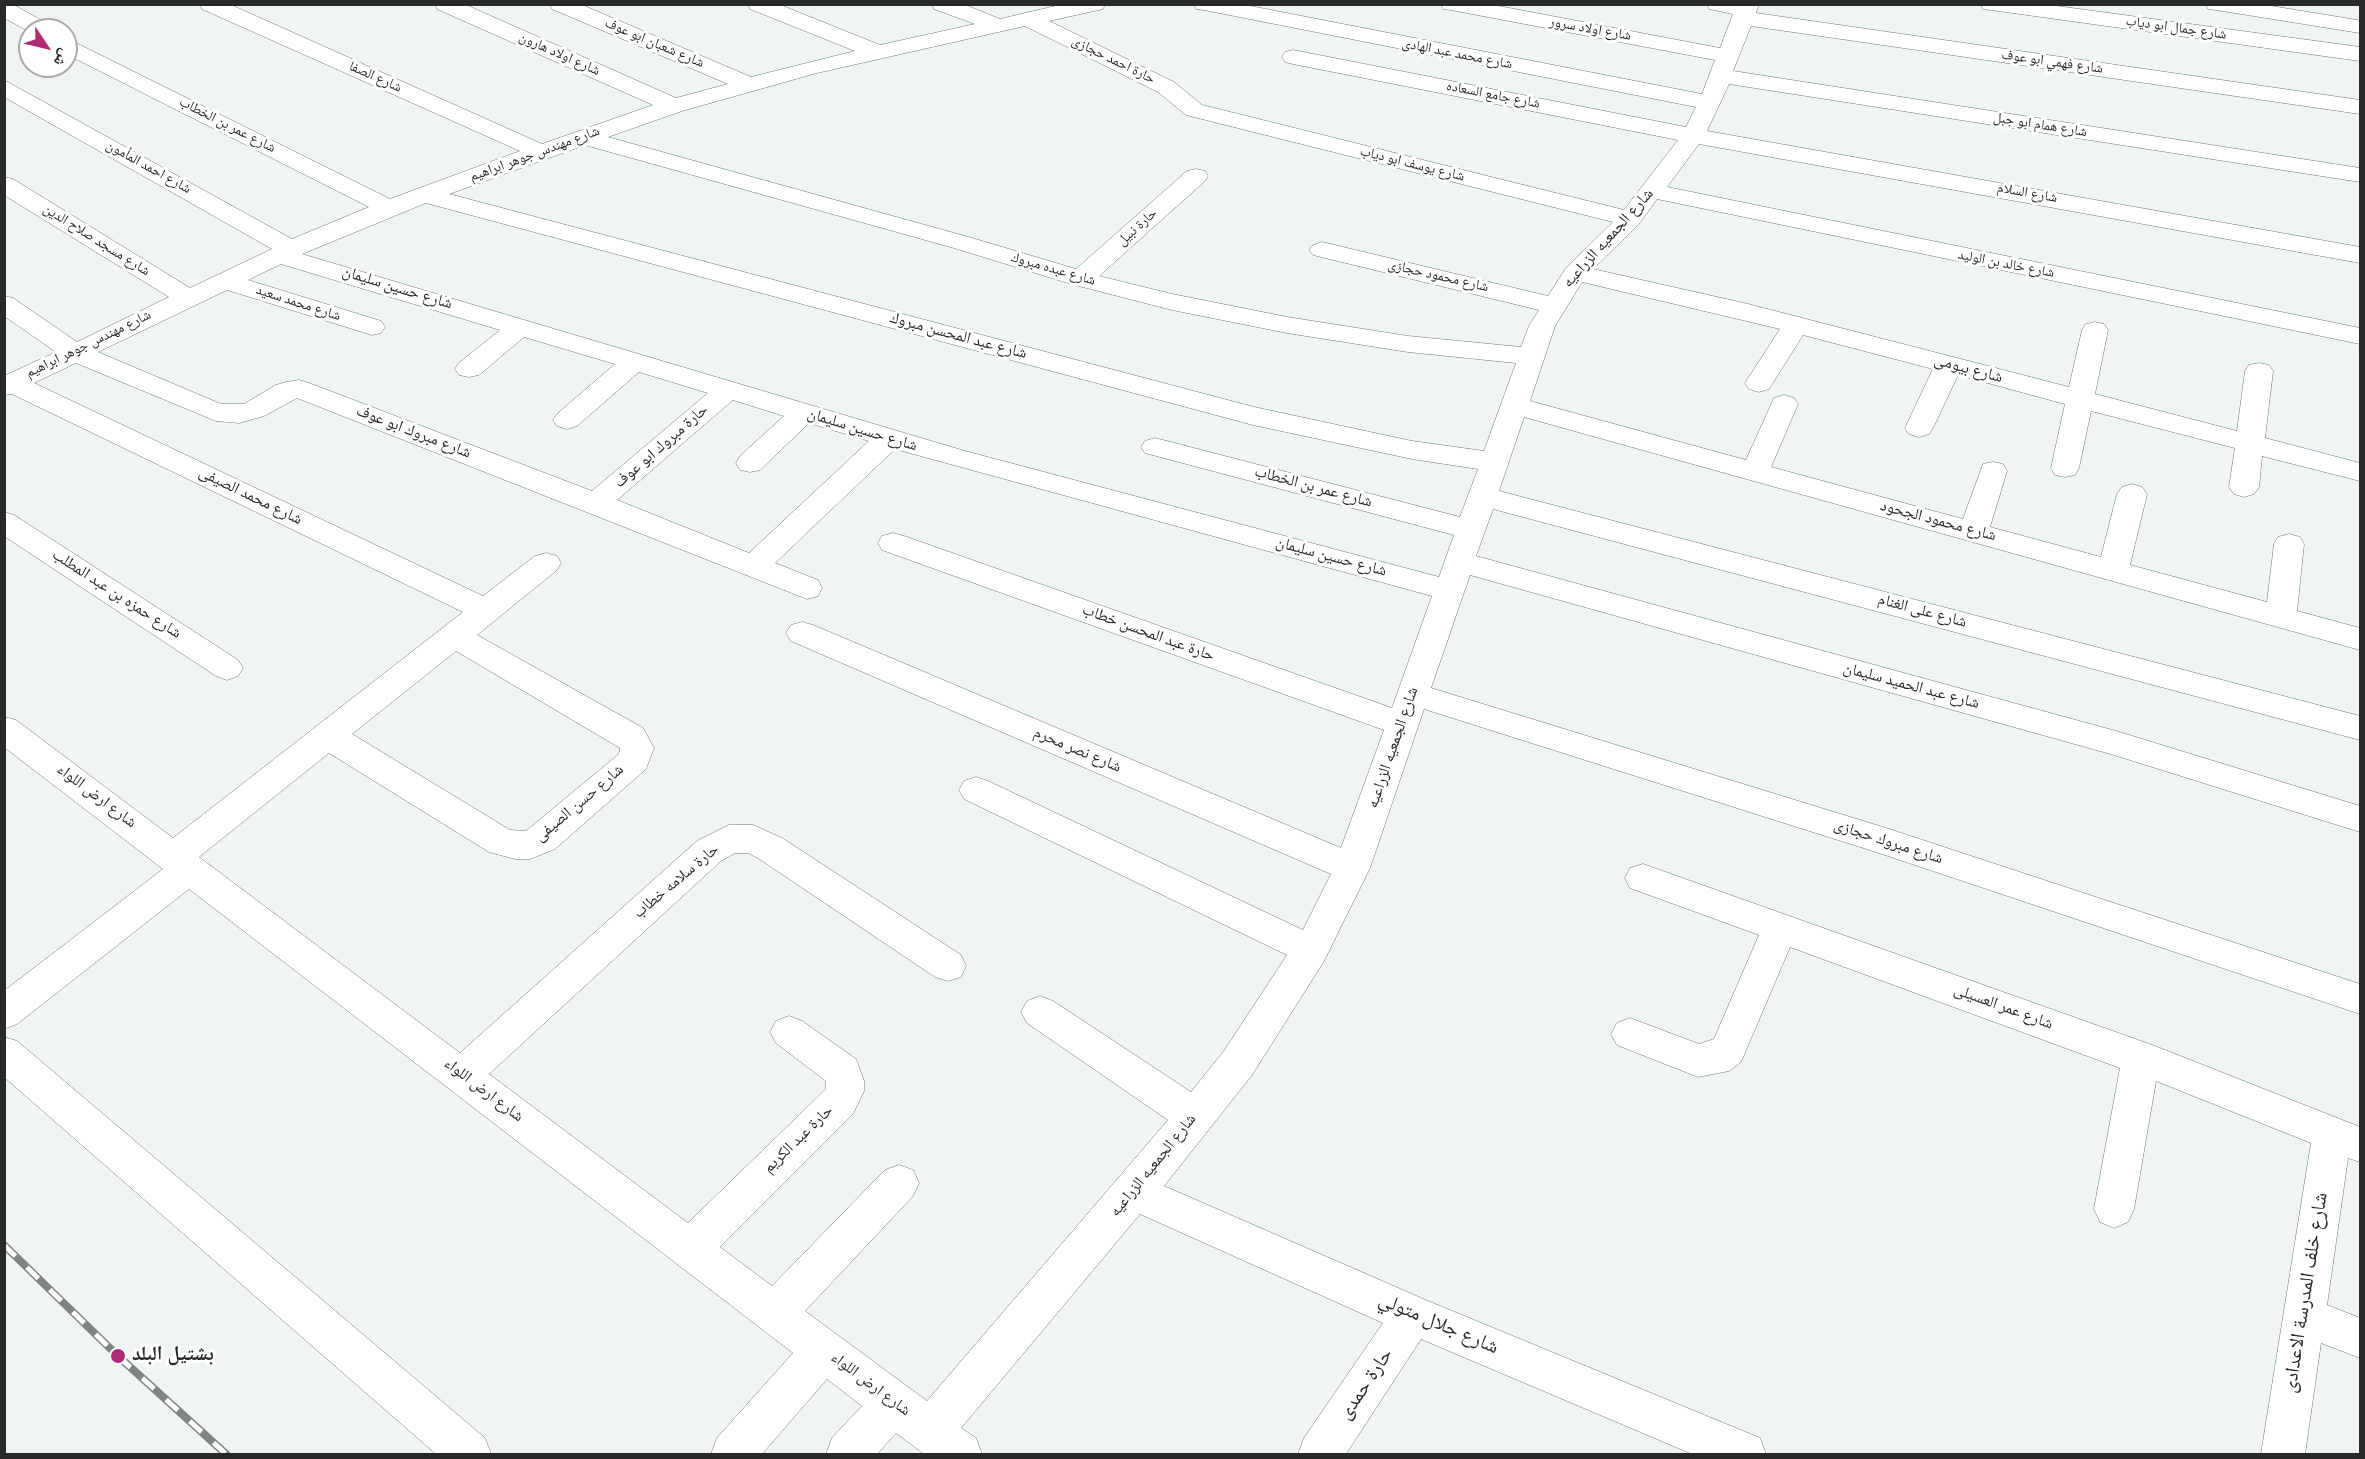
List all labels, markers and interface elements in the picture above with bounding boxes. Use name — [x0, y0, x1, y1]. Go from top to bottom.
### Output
street label: شارع جمال ابو دياب — [2124, 14, 2228, 44]
street label: شارع شعبان ابو عوف — [602, 15, 706, 73]
street label: شارع اولاد سرور — [1548, 15, 1632, 45]
north arrow — [18, 18, 78, 78]
street label: شارع اولاد هارون — [516, 30, 602, 80]
street label: حارة احمد حجازى — [1069, 34, 1157, 88]
street label: شارع محمد عبد الهادى — [1400, 36, 1514, 74]
text: ش — [48, 44, 74, 70]
street label: شارع فهمي ابو عوف — [2000, 48, 2104, 78]
street label: شارع الصفا — [346, 59, 404, 97]
street label: شارع جامع السعاده — [1445, 79, 1541, 113]
street label: شارع عمر بن الخطاب — [176, 94, 278, 158]
street label: شارع همام ابو جبل — [1992, 110, 2088, 142]
street label: شارع مهندس جوهر ابراهيم — [468, 124, 602, 186]
street label: شارع احمد المأمون — [103, 138, 193, 198]
street label: شارع يوسف ابو دياب — [1358, 144, 1466, 186]
street label: شارع السلام — [1996, 180, 2058, 208]
street label: شارع الجمعيه الزراعيه — [1559, 185, 1659, 293]
street label: شارع مسجد صلاح الدين — [40, 201, 152, 281]
street label: حارة نبيل — [1115, 206, 1161, 250]
street label: شارع خالد بن الوليد — [1956, 247, 2056, 283]
street label: شارع عبده مبروك — [1009, 250, 1097, 290]
street label: شارع محمود حجازى — [1386, 257, 1490, 297]
street label: شارع حسين سليمان — [340, 263, 454, 315]
street label: شارع محمد سعيد — [254, 282, 342, 326]
street label: شارع مهندس جوهر ابراهيم — [24, 307, 154, 383]
street label: شارع عبد المحسن مبروك — [887, 309, 1029, 365]
street label: شارع بيومى — [1932, 352, 2004, 388]
street label: حارة مبروك ابو عوف — [611, 401, 713, 493]
street label: شارع مبروك ابو عوف — [353, 402, 473, 464]
street label: شارع حسين سليمان — [805, 405, 919, 457]
street label: شارع عمر بن الخطاب — [1252, 463, 1374, 513]
street label: شارع محمد الصيفى — [195, 464, 305, 530]
street label: شارع محمود الجحود — [1878, 497, 1998, 547]
street label: شارع حسين سليمان — [1273, 534, 1389, 582]
street label: شارع حمزه بن عبد المطلب — [48, 546, 184, 644]
street label: شارع على الغنام — [1875, 591, 1969, 633]
street label: حارة عبد المحسن خطاب — [1079, 601, 1217, 667]
street label: شارع عبد الحميد سليمان — [1841, 660, 1981, 714]
street label: شارع الجمعيه الزراعيه — [1364, 685, 1424, 811]
street label: شارع نصر محرم — [1030, 724, 1124, 778]
street label: شارع ارض اللواء — [52, 761, 140, 833]
street label: شارع حسن الصيفى — [531, 761, 629, 847]
street label: شارع مبروك حجازى — [1831, 816, 1945, 870]
street label: حارة سلامه خطاب — [630, 841, 724, 923]
street label: شارع عمر العسيلى — [1951, 981, 2055, 1035]
street label: شارع ارض اللواء — [439, 1055, 527, 1127]
street label: حارة عبد الكريم — [760, 1102, 838, 1178]
street label: شارع الجمعيه الزراعيه — [1107, 1111, 1201, 1221]
street label: شارع خلف المدرسة الاعدادى — [2279, 1191, 2335, 1395]
street label: شارع جلال متولي — [1374, 1289, 1502, 1361]
place label: بشتيل البلد — [132, 1344, 214, 1368]
street label: حارة حمدى — [1334, 1345, 1400, 1425]
marker: بشتيل البلد — [109, 1347, 127, 1365]
street label: شارع ارض اللواء — [826, 1349, 914, 1421]

